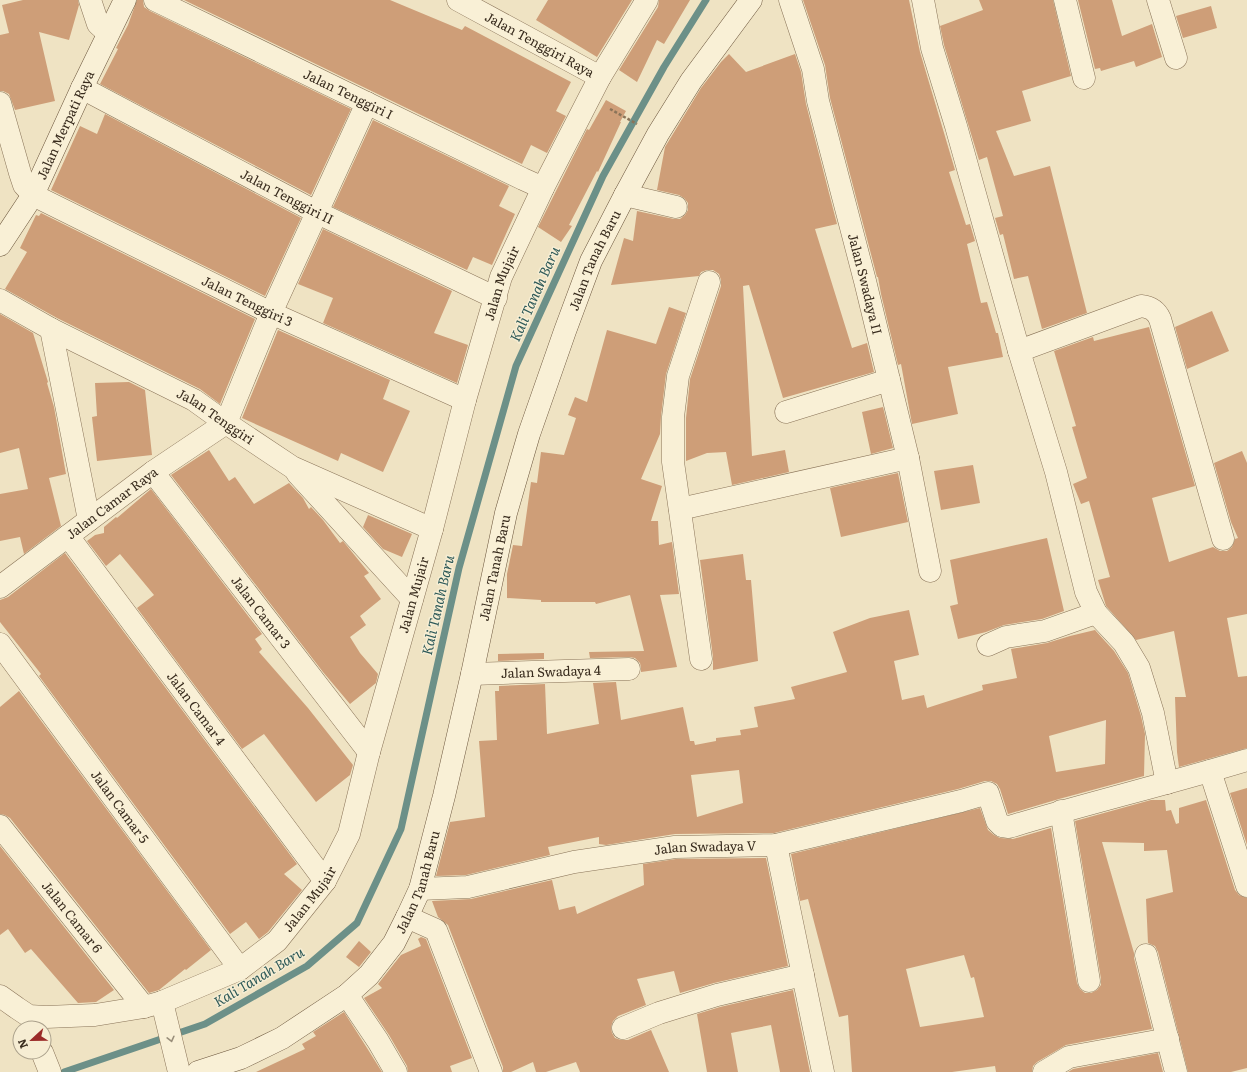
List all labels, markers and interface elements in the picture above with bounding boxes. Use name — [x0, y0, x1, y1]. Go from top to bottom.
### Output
street label: Jalan Tenggiri Raya — [482, 6, 598, 81]
street label: Jalan Tenggiri I — [301, 64, 397, 123]
street label: Jalan Merpati Raya — [31, 67, 98, 183]
street label: Jalan Tenggiri II — [237, 164, 337, 228]
street label: Jalan Tanah Baru — [563, 206, 625, 313]
street label: Jalan Swadaya II — [844, 231, 888, 336]
street label: Jalan Mujair — [479, 242, 524, 323]
water label: Kali Tanah Baru — [504, 242, 564, 344]
street label: Jalan Tenggiri 3 — [199, 270, 296, 331]
street label: Jalan Tenggiri — [174, 383, 259, 449]
street label: Jalan Camar Raya — [62, 462, 161, 543]
street label: Jalan Tanah Baru — [473, 512, 514, 623]
water label: Kali Tanah Baru — [416, 552, 458, 657]
street label: Jalan Mujair — [393, 554, 433, 635]
street label: Jalan Camar 3 — [227, 571, 296, 652]
street label: Jalan Swadaya 4 — [501, 660, 601, 682]
street label: Jalan Camar 4 — [163, 667, 231, 749]
street label: Jalan Camar 5 — [87, 766, 154, 847]
street label: Jalan Tanah Baru — [390, 828, 444, 937]
street label: Jalan Swadaya V — [652, 835, 757, 859]
street label: Jalan Mujair — [278, 862, 340, 936]
street label: Jalan Camar 6 — [38, 876, 107, 957]
water label: Kali Tanah Baru — [210, 941, 308, 1011]
north arrow — [12, 1020, 52, 1060]
one-way arrow — [166, 1036, 175, 1043]
text: N — [13, 1037, 31, 1051]

